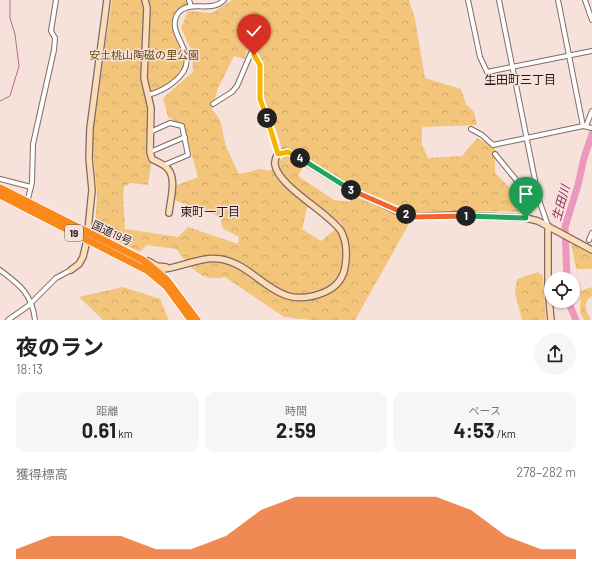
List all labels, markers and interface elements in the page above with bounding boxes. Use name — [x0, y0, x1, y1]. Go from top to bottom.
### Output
pin — [237, 14, 271, 55]
icon: check — [243, 20, 265, 42]
park label: 安土桃山陶磁の里公園 — [89, 48, 199, 61]
district label: 生田町三丁目 — [484, 72, 556, 86]
pin: 5 — [257, 108, 277, 128]
text: 5 — [264, 111, 270, 124]
pin: 4 — [290, 148, 310, 168]
text: 4 — [297, 151, 303, 164]
pin — [509, 177, 543, 218]
pin: 3 — [341, 180, 361, 200]
water label: 生田川 — [548, 182, 572, 222]
text: 3 — [348, 183, 354, 196]
icon: arrive — [515, 183, 537, 205]
district label: 東町一丁目 — [180, 204, 240, 218]
pin: 2 — [396, 204, 416, 224]
pin: 1 — [456, 206, 476, 226]
text: 2 — [403, 207, 409, 220]
text: 1 — [464, 209, 468, 222]
street label: 国道19号 — [90, 218, 134, 247]
road number: 19 — [65, 225, 83, 241]
map controls — [544, 272, 580, 308]
button: locate — [544, 272, 580, 308]
text: 夜のラン — [16, 333, 104, 359]
button: share — [534, 333, 576, 375]
text: 18:13 — [16, 361, 43, 377]
text: 距離 — [96, 404, 118, 417]
text: 時間 — [285, 404, 307, 417]
text: ペース — [468, 404, 501, 417]
text: 0.61 — [82, 418, 116, 442]
text: 2:59 — [276, 418, 316, 442]
text: 4:53 — [454, 418, 495, 442]
text: km — [116, 427, 133, 440]
text: /km — [495, 427, 516, 440]
text: 278–282 m — [516, 464, 576, 480]
text: 獲得標高 — [16, 466, 68, 482]

